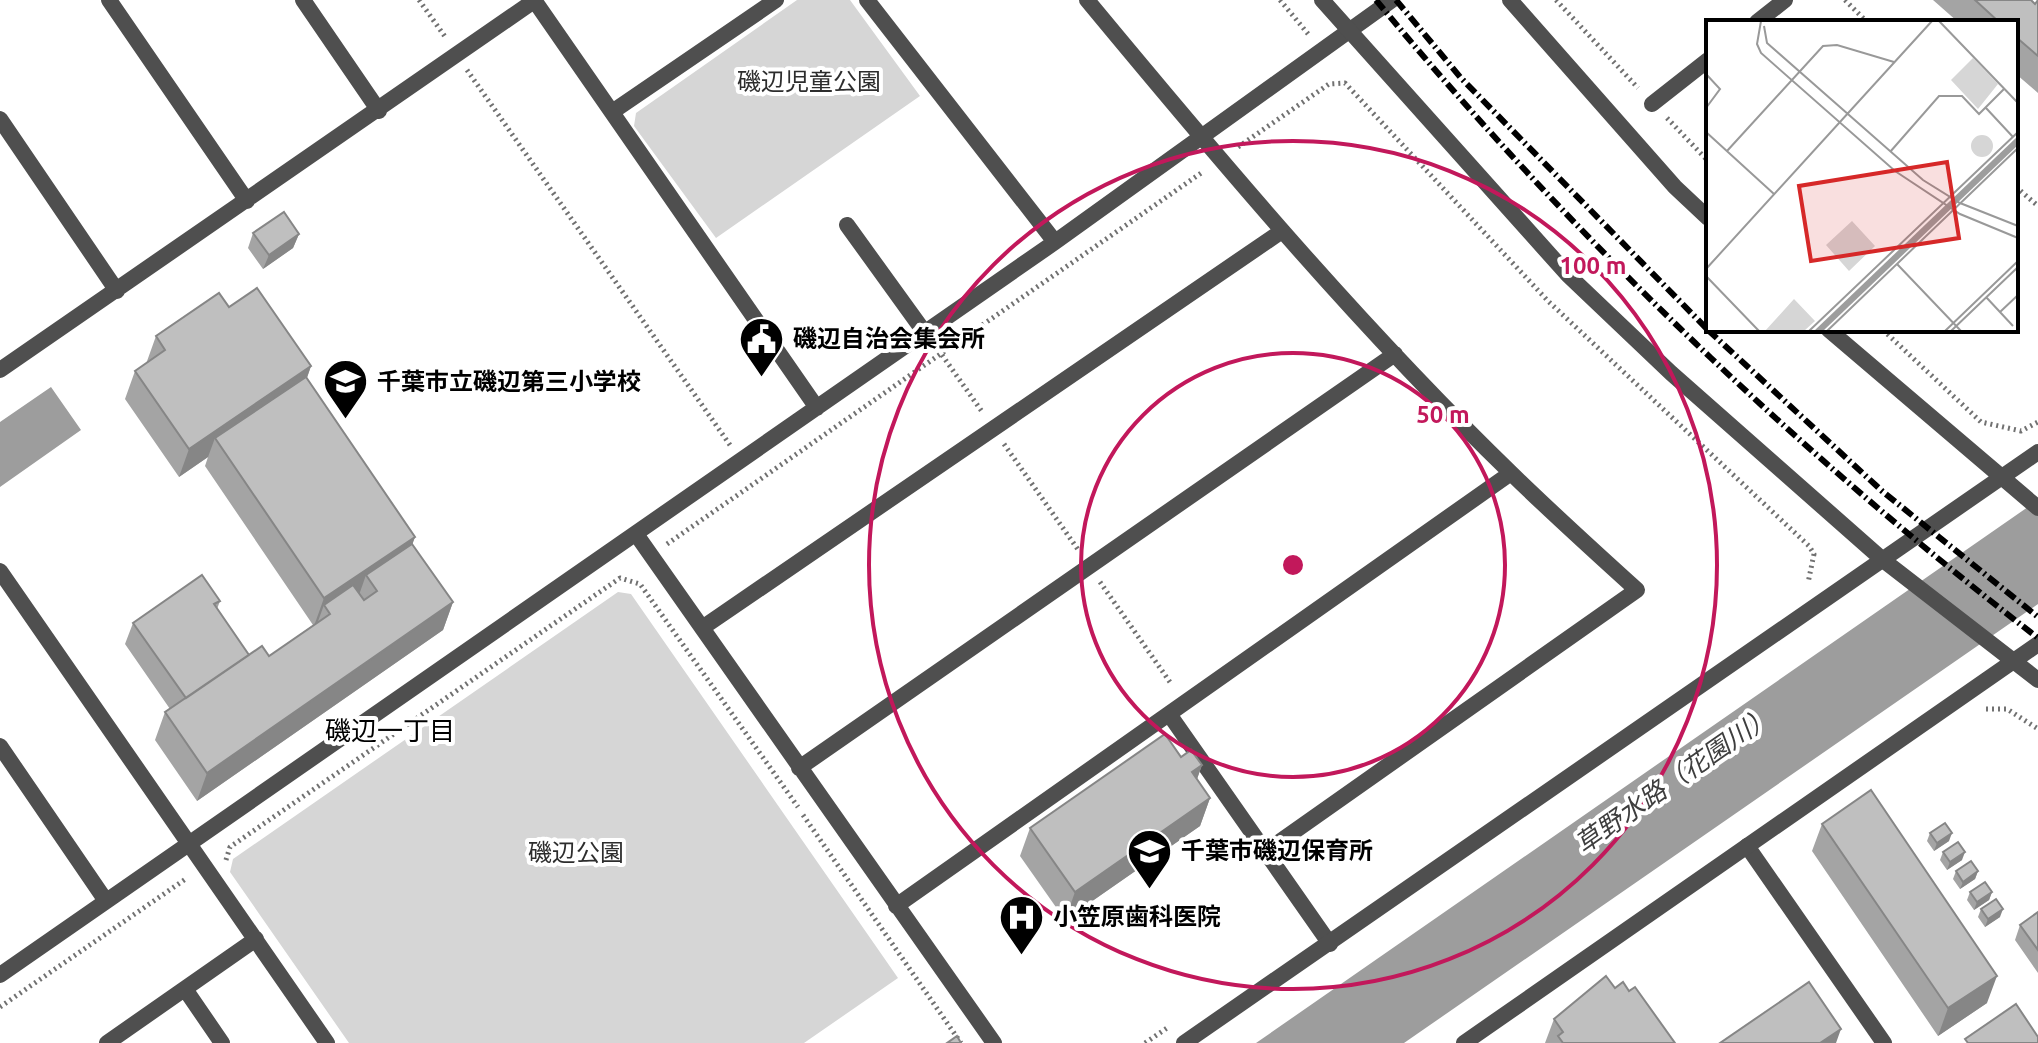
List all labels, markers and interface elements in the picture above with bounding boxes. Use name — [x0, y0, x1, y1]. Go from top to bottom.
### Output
inset map — [1706, 20, 2018, 332]
park label: 磯辺児童公園 — [737, 68, 881, 95]
text: 100 m — [1560, 252, 1626, 279]
public building icon: 磯辺自治会集会所 — [738, 315, 786, 378]
place label: 磯辺自治会集会所 — [793, 325, 985, 352]
school or university icon: 千葉市立磯辺第三小学校 — [322, 358, 370, 421]
place label: 千葉市立磯辺第三小学校 — [377, 368, 641, 395]
text: 50 m — [1416, 401, 1470, 428]
centre of rings — [1279, 551, 1307, 579]
water label: 草野水路（花園川） — [1570, 701, 1778, 859]
district label: 磯辺一丁目 — [325, 716, 455, 745]
school or university icon: 千葉市磯辺保育所 — [1126, 827, 1174, 890]
place label: 千葉市磯辺保育所 — [1181, 837, 1373, 864]
park label: 磯辺公園 — [528, 839, 624, 866]
hospital icon: 小笠原歯科医院 — [998, 893, 1046, 956]
place label: 小笠原歯科医院 — [1053, 903, 1221, 930]

